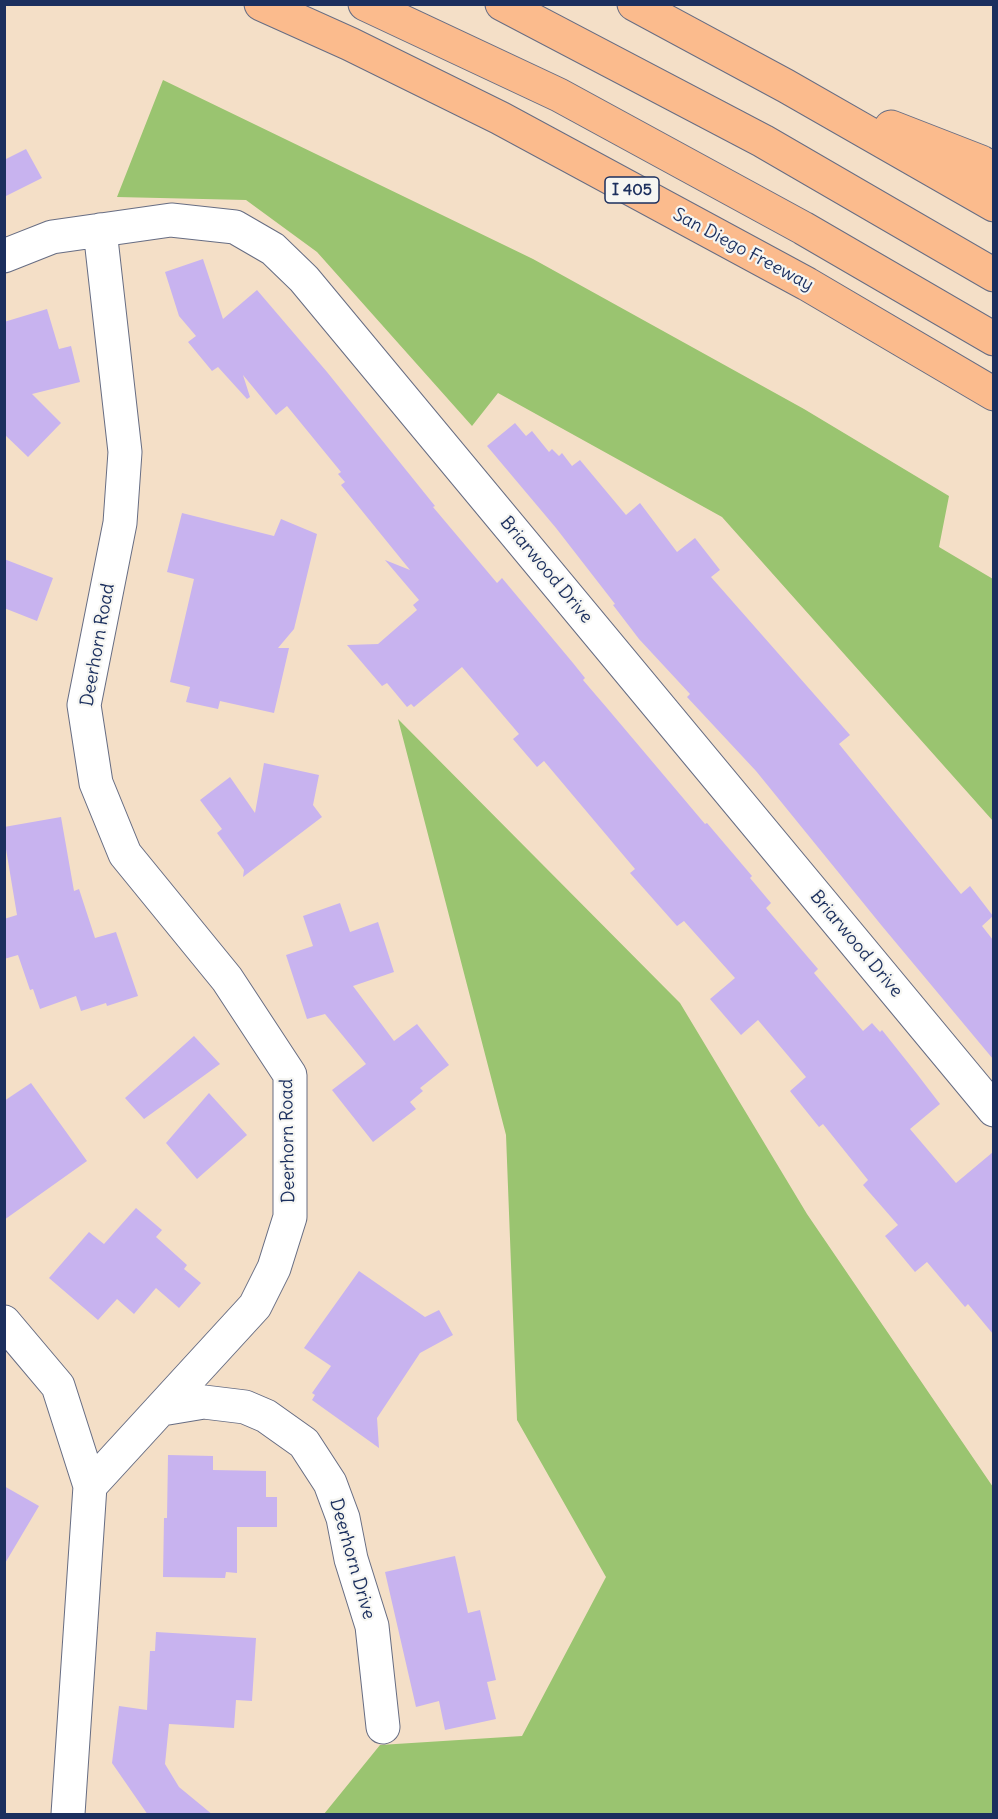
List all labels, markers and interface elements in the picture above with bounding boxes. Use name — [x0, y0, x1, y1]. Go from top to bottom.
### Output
road number: I 405 — [605, 177, 659, 203]
street label: San Diego Freeway — [669, 204, 817, 296]
street label: Briarwood Drive — [495, 512, 597, 628]
street label: Deerhorn Road — [77, 582, 119, 708]
street label: Briarwood Drive — [805, 886, 907, 1002]
street label: Deerhorn Road — [276, 1079, 300, 1203]
street label: Deerhorn Drive — [324, 1496, 380, 1622]

